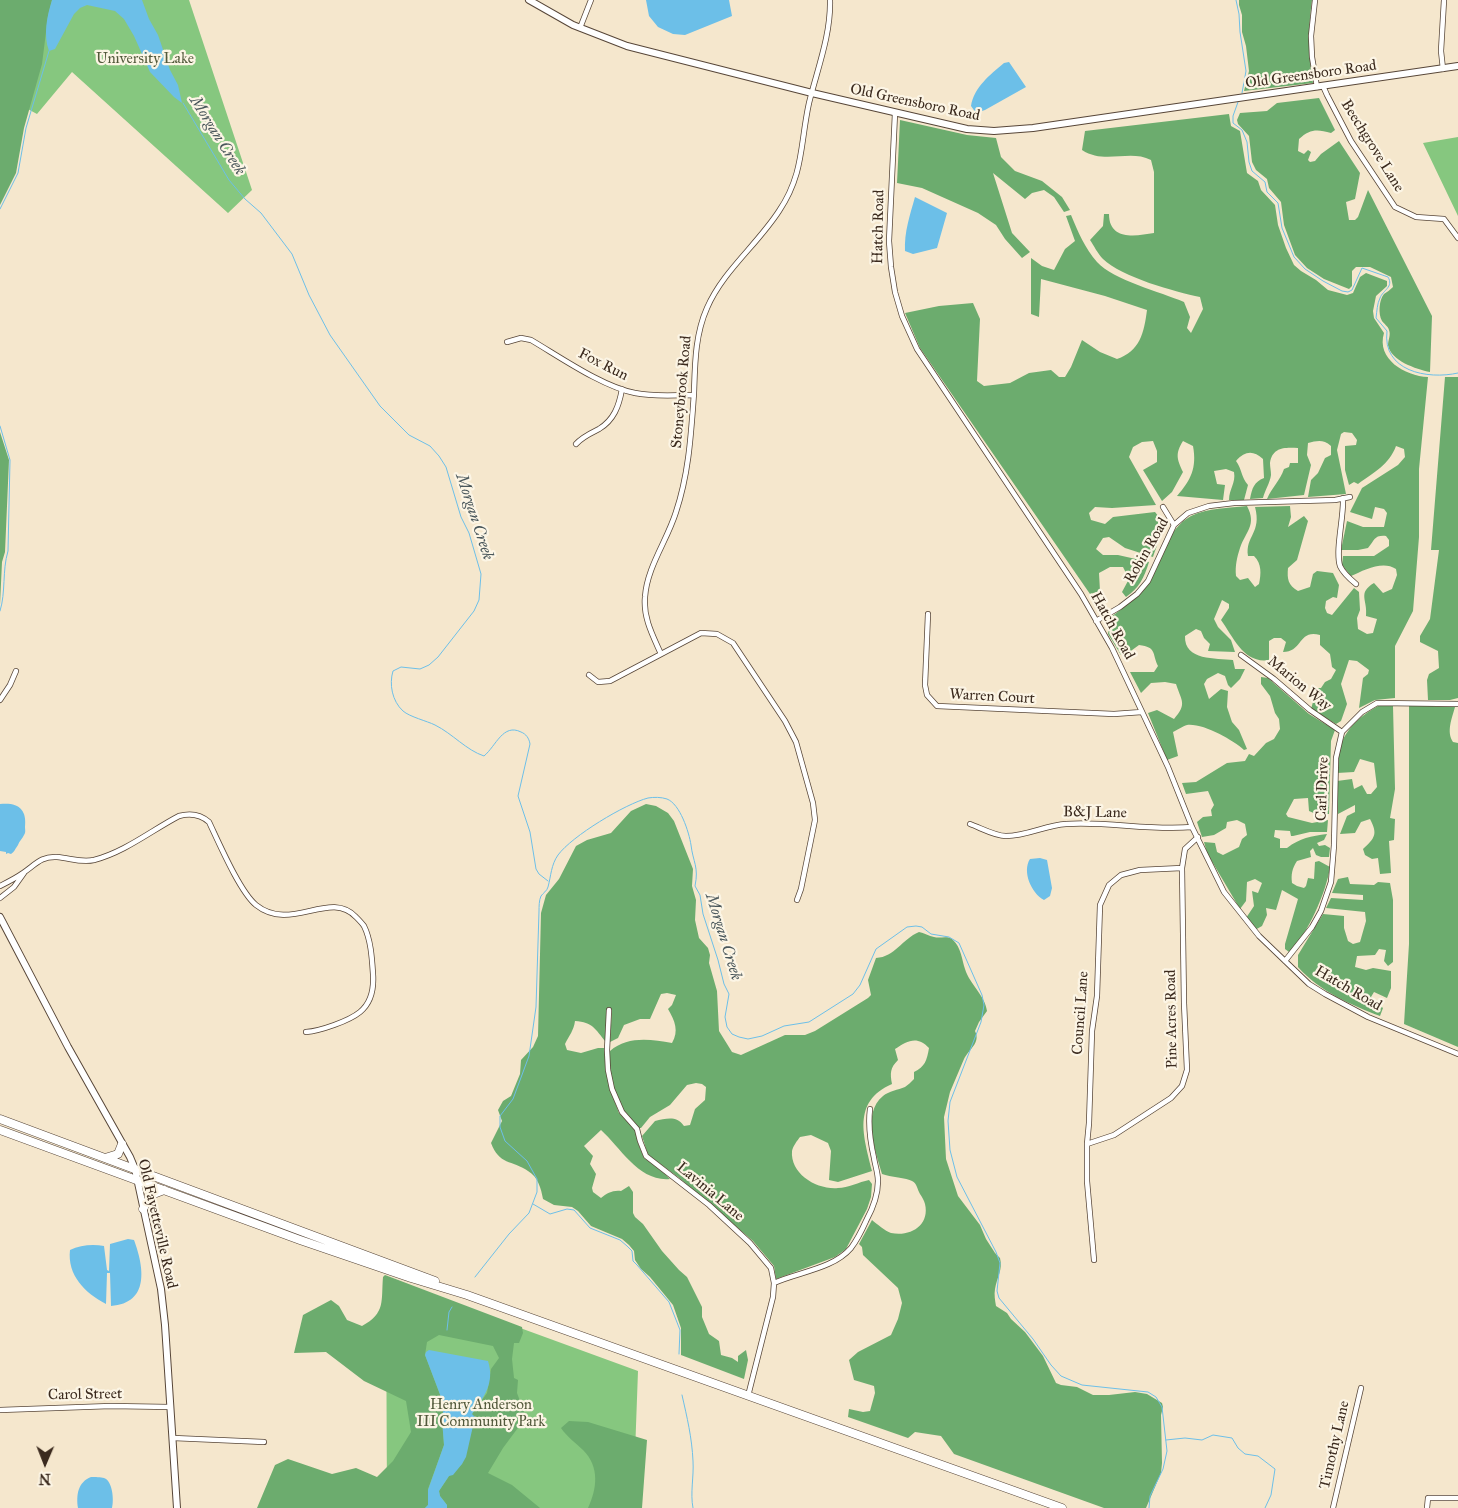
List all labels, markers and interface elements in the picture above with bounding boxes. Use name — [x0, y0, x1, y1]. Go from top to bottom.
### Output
park label: University Lake — [96, 50, 194, 68]
street label: Old Greensboro Road — [1244, 57, 1378, 93]
street label: Old Greensboro Road — [849, 80, 981, 126]
water label: Morgan Creek — [185, 93, 249, 179]
street label: Beechgrove Lane — [1336, 97, 1408, 195]
street label: Hatch Road — [869, 190, 889, 264]
street label: Stoneybrook Road — [668, 335, 696, 449]
street label: Fox Run — [575, 345, 631, 385]
water label: Morgan Creek — [451, 471, 497, 563]
street label: Robin Road — [1121, 515, 1173, 587]
street label: Hatch Road — [1086, 589, 1138, 663]
street label: Marion Way — [1263, 653, 1335, 715]
street label: Warren Court — [949, 686, 1035, 708]
street label: Carl Drive — [1313, 757, 1333, 821]
street label: B&J Lane — [1063, 803, 1127, 823]
water label: Morgan Creek — [701, 891, 745, 983]
street label: Hatch Road — [1311, 963, 1385, 1015]
street label: Pine Acres Road — [1162, 969, 1182, 1069]
street label: Council Lane — [1069, 971, 1093, 1055]
street label: Old Fayetteville Road — [133, 1157, 181, 1291]
street label: Lavinia Lane — [673, 1159, 747, 1225]
street label: Carol Street — [48, 1385, 122, 1405]
park label: Henry Anderson III Community Park — [417, 1396, 545, 1431]
street label: Timothy Lane — [1316, 1399, 1354, 1491]
north arrow — [20, 1438, 70, 1488]
text: N — [39, 1470, 51, 1487]

